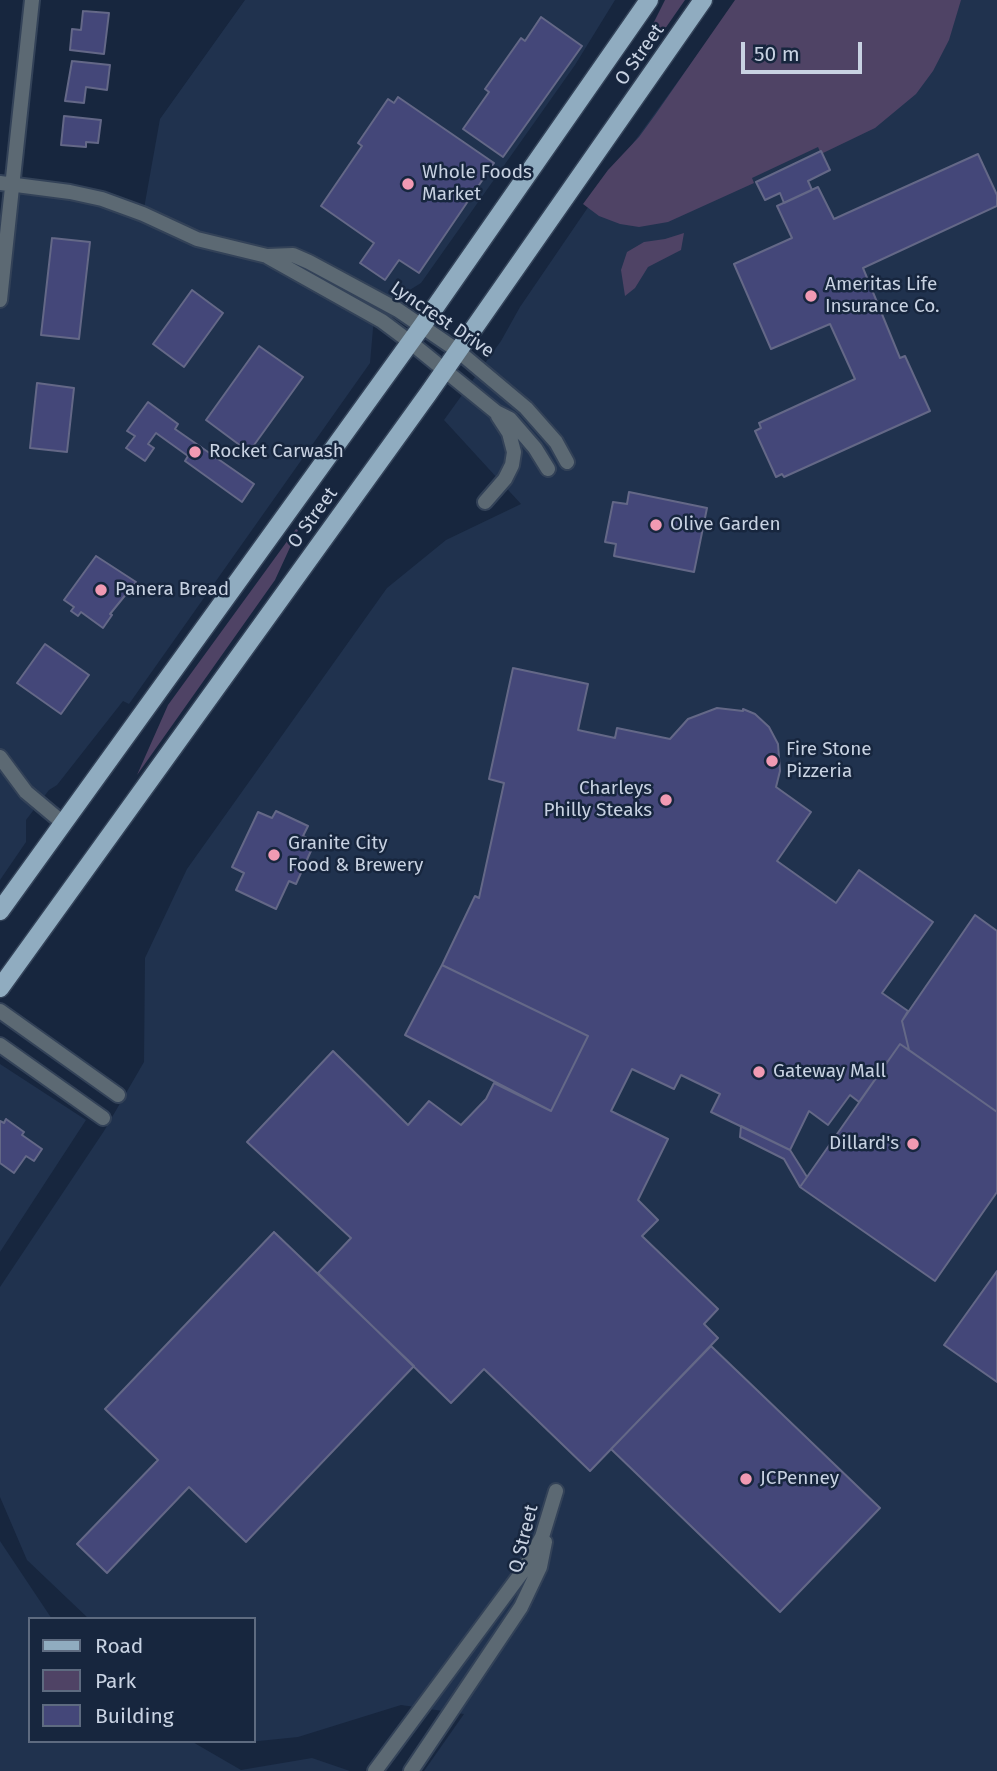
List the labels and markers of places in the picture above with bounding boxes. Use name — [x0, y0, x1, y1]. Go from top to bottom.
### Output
place label: Whole Foods Market — [422, 162, 532, 206]
marker: Whole Foods Market — [400, 176, 416, 192]
place label: Ameritas Life Insurance Co. — [825, 274, 940, 318]
marker: Ameritas Life Insurance Co. — [803, 288, 819, 304]
place label: Rocket Carwash — [209, 441, 344, 463]
marker: Rocket Carwash — [187, 444, 203, 460]
place label: Olive Garden — [670, 514, 781, 536]
marker: Olive Garden — [648, 517, 664, 533]
place label: Panera Bread — [115, 579, 229, 601]
marker: Panera Bread — [93, 582, 109, 598]
place label: Fire Stone Pizzeria — [786, 739, 872, 783]
marker: Fire Stone Pizzeria — [764, 753, 780, 769]
place label: Charleys Philly Steaks — [544, 778, 652, 822]
marker: Charleys Philly Steaks — [658, 792, 674, 808]
place label: Granite City Food & Brewery — [288, 833, 423, 877]
marker: Granite City Food & Brewery — [266, 847, 282, 863]
place label: Gateway Mall — [773, 1061, 886, 1083]
marker: Gateway Mall — [751, 1064, 767, 1080]
place label: Dillard's — [829, 1133, 899, 1155]
marker: Dillard's — [905, 1136, 921, 1152]
place label: JCPenney — [760, 1468, 839, 1490]
marker: JCPenney — [738, 1471, 754, 1487]

